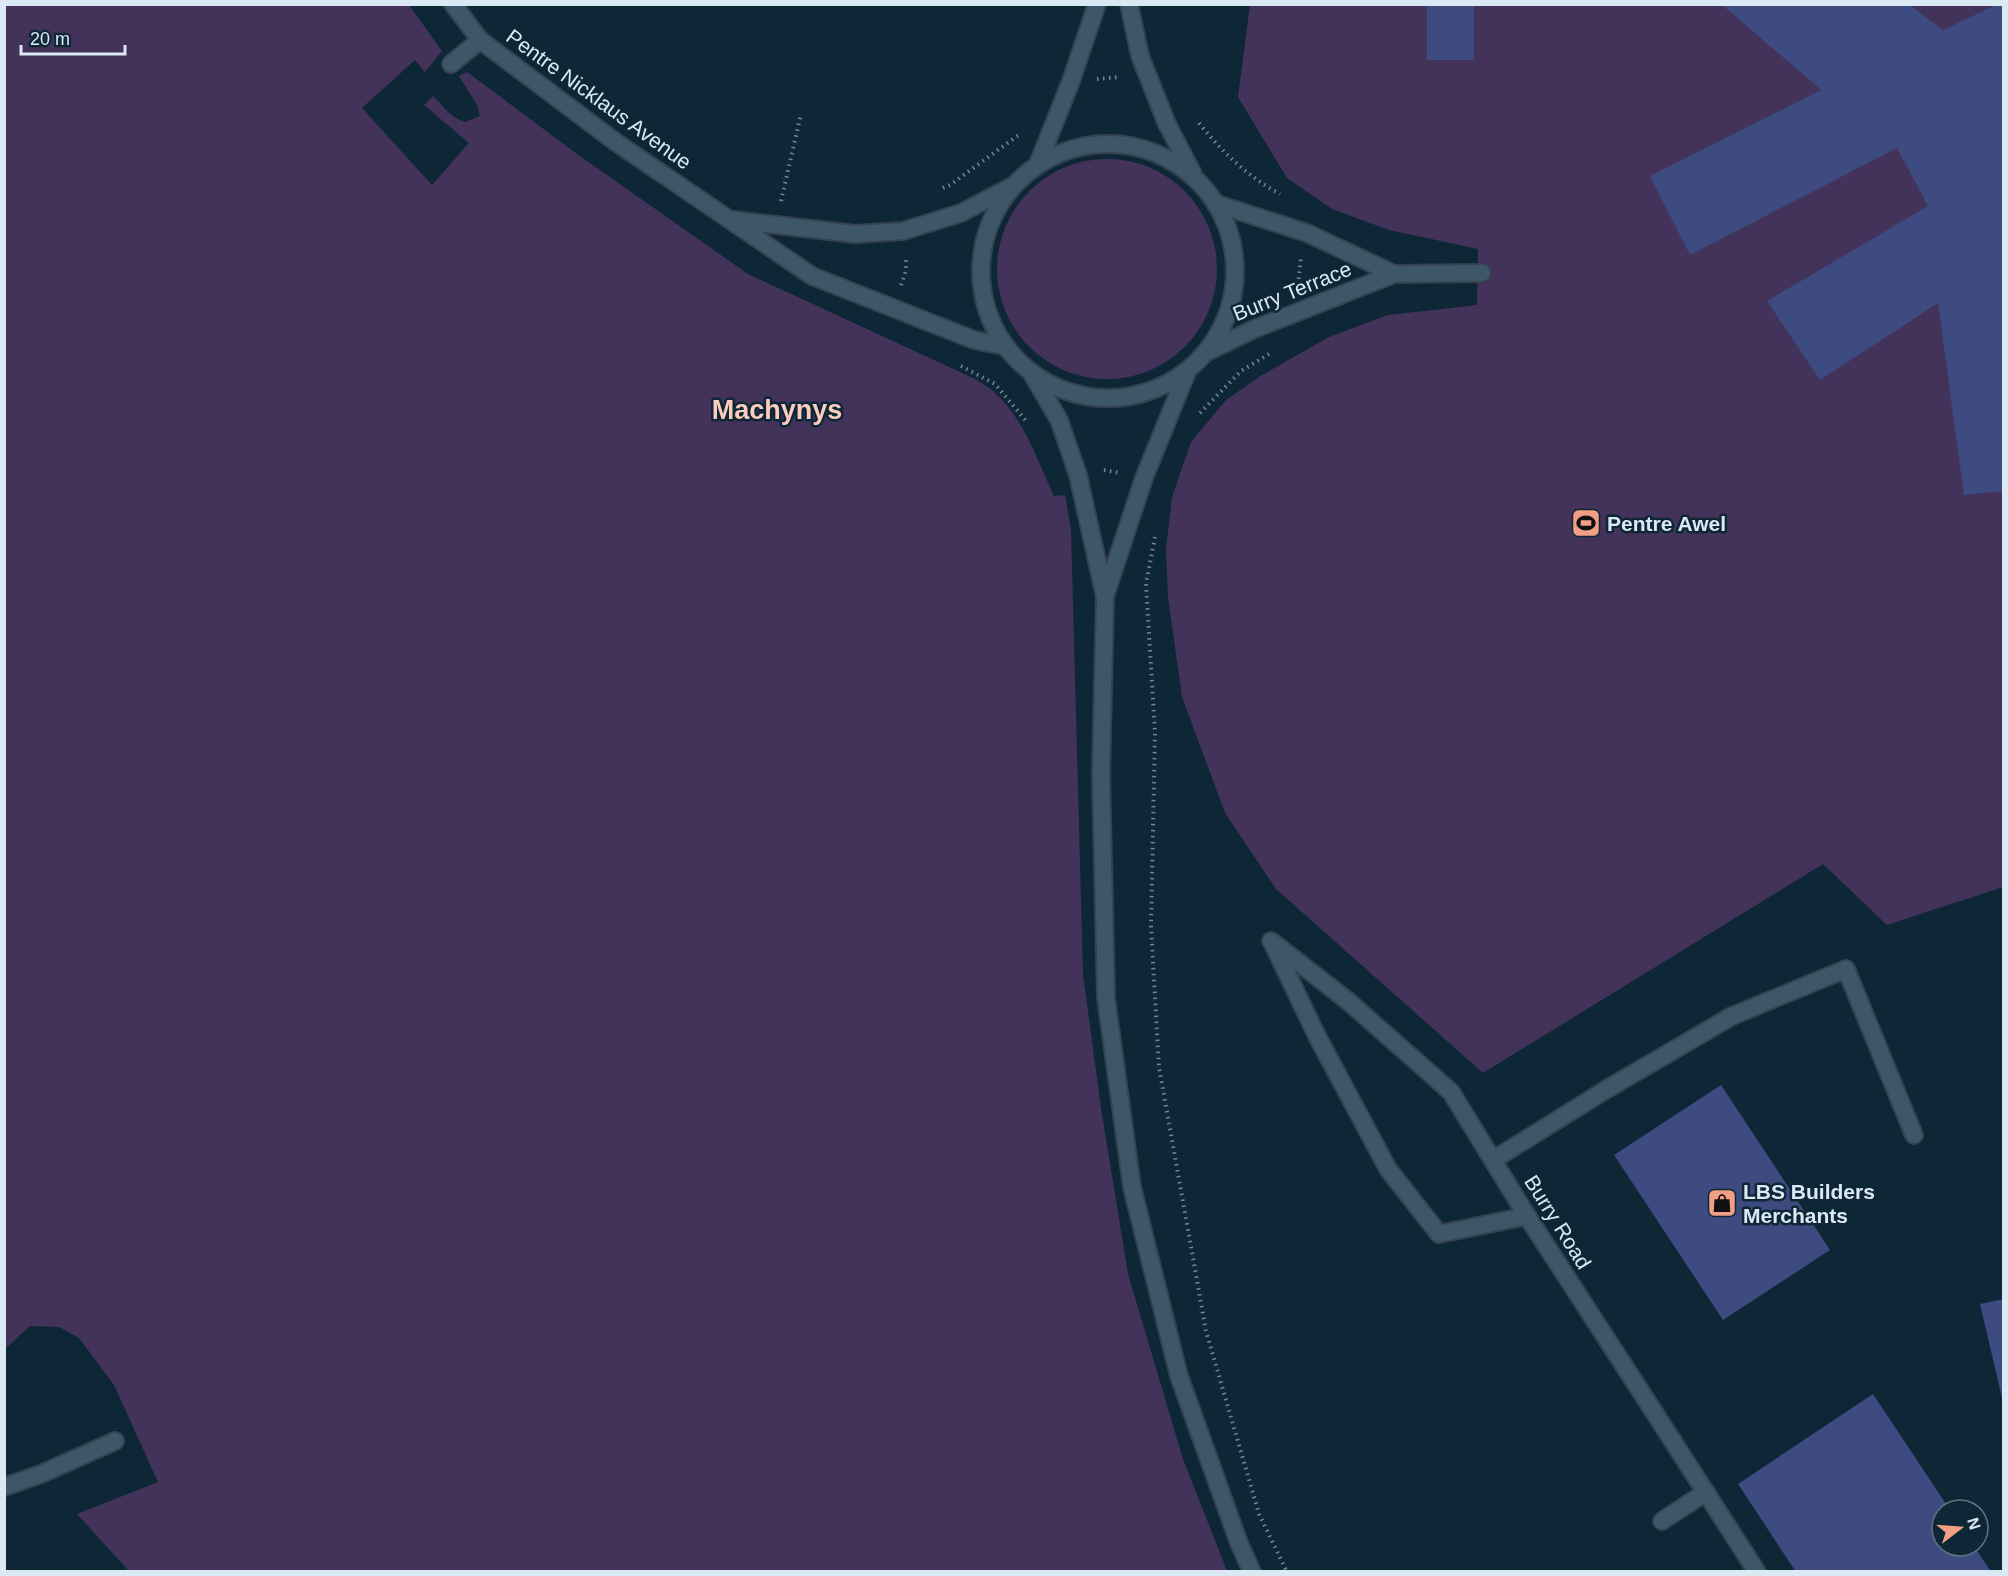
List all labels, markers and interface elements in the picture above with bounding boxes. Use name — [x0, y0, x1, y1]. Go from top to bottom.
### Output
scale bar — [21, 18, 124, 56]
street label: Pentre Nicklaus Avenue — [502, 24, 696, 174]
text: 20 m — [30, 29, 70, 49]
street label: Burry Terrace — [1229, 257, 1355, 325]
district label: Machynys — [712, 395, 842, 425]
sports icon: Pentre Awel — [1570, 507, 1602, 539]
place label: Pentre Awel — [1607, 512, 1726, 535]
street label: Burry Road — [1520, 1171, 1596, 1273]
place label: LBS Builders Merchants — [1743, 1180, 1875, 1227]
shop icon: LBS Builders Merchants — [1706, 1187, 1738, 1219]
north arrow — [1930, 1498, 1990, 1558]
text: N — [1964, 1516, 1984, 1532]

